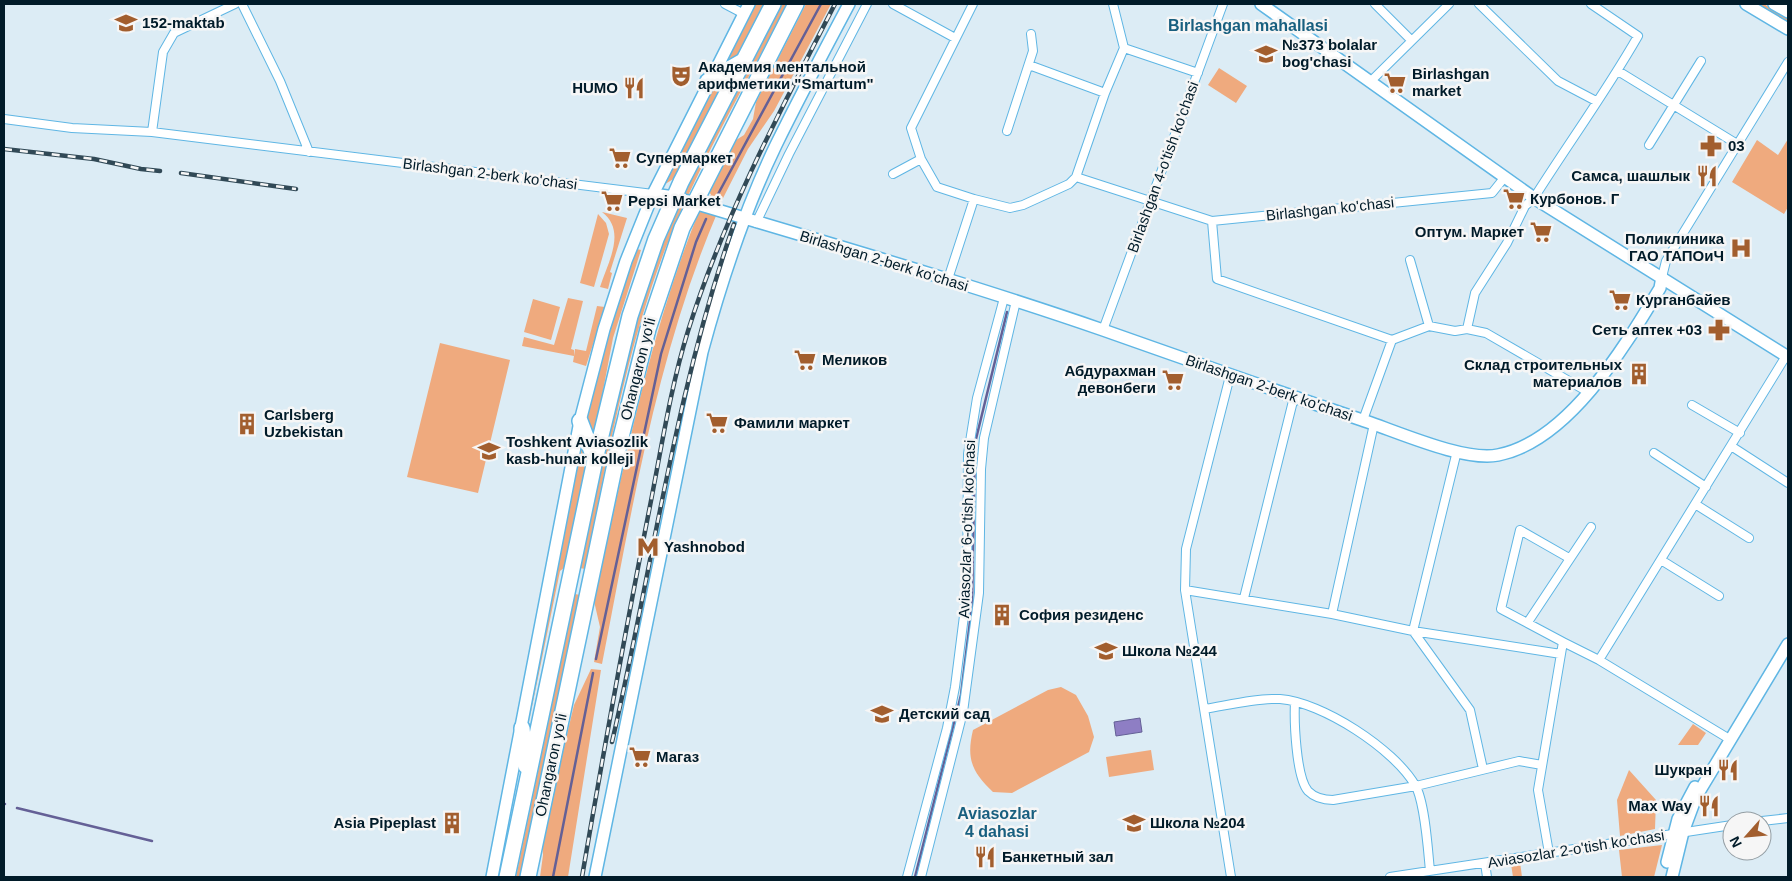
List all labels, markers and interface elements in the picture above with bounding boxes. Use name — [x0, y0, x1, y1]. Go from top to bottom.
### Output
school or university icon: 152-maktab — [113, 10, 139, 36]
place label: 152-maktab — [142, 14, 225, 31]
district label: Birlashgan mahallasi — [1168, 17, 1328, 34]
place label: №373 bolalar bog'chasi — [1282, 36, 1377, 70]
school or university icon: №373 bolalar bog'chasi — [1253, 41, 1279, 67]
place label: Академия ментальной арифметики "Smartum" — [698, 58, 874, 92]
theatre icon: Академия ментальной арифметики "Smartum" — [668, 63, 694, 89]
place label: Birlashgan market — [1412, 65, 1490, 99]
supermarket icon: Birlashgan market — [1382, 70, 1408, 96]
restaurant icon: HUMO — [621, 75, 647, 101]
place label: HUMO — [572, 79, 618, 96]
street label: Birlashgan 4-o'tish ko'chasi — [1124, 79, 1201, 255]
pharmacy icon: 03 — [1698, 133, 1724, 159]
place label: 03 — [1728, 137, 1745, 154]
supermarket icon: Супермаркет — [607, 145, 633, 171]
place label: Супермаркет — [636, 149, 733, 166]
street label: Birlashgan 2-berk ko'chasi — [402, 154, 578, 193]
restaurant icon: Самса, шашлык — [1694, 163, 1720, 189]
place label: Самса, шашлык — [1571, 167, 1690, 184]
supermarket icon: Курбонов. Г — [1501, 186, 1527, 212]
supermarket icon: Pepsi Market — [599, 188, 625, 214]
place label: Курбонов. Г — [1530, 190, 1620, 207]
place label: Pepsi Market — [628, 192, 721, 209]
street label: Birlashgan ko'chasi — [1265, 193, 1395, 224]
supermarket icon: Оптум. Маркет — [1528, 219, 1554, 245]
place label: Оптум. Маркет — [1415, 223, 1524, 240]
street label: Birlashgan 2-berk ko'chasi — [798, 227, 971, 294]
place label: Поликлиника ГАО ТАПОиЧ — [1625, 230, 1725, 264]
hospital icon: Поликлиника ГАО ТАПОиЧ — [1728, 235, 1754, 261]
supermarket icon: Курганбайев — [1607, 287, 1633, 313]
place label: Курганбайев — [1636, 291, 1731, 308]
street label: Ohangaron yoʻli — [617, 316, 658, 422]
pharmacy icon: Сеть аптек +03 — [1706, 317, 1732, 343]
place label: Сеть аптек +03 — [1592, 321, 1702, 338]
supermarket icon: Меликов — [792, 347, 818, 373]
place label: Меликов — [822, 351, 887, 368]
street label: Birlashgan 2-berk ko'chasi — [1183, 351, 1355, 424]
place label: Склад строительных материалов — [1464, 356, 1623, 390]
building icon: Склад строительных материалов — [1626, 361, 1652, 387]
place label: Абдурахман девонбеги — [1064, 362, 1156, 396]
supermarket icon: Абдурахман девонбеги — [1160, 367, 1186, 393]
place label: Carlsberg Uzbekistan — [264, 406, 343, 440]
supermarket icon: Фамили маркет — [704, 410, 730, 436]
building icon: Carlsberg Uzbekistan — [234, 411, 260, 437]
place label: Фамили маркет — [734, 414, 850, 431]
place label: Toshkent Aviasozlik kasb-hunar kolleji — [506, 433, 649, 467]
school or university icon: Toshkent Aviasozlik kasb-hunar kolleji — [476, 438, 502, 464]
street label: Aviasozlar 6-o'tish ko'chasi — [955, 439, 978, 619]
metro station icon: Yashnobod — [635, 534, 661, 560]
place label: Yashnobod — [664, 538, 745, 555]
building icon: София резиденс — [989, 602, 1015, 628]
place label: София резиденс — [1019, 606, 1144, 623]
school or university icon: Школа №244 — [1093, 638, 1119, 664]
place label: Школа №244 — [1122, 642, 1218, 659]
school or university icon: Детский сад — [869, 701, 895, 727]
place label: Детский сад — [899, 705, 990, 722]
street label: Ohangaron yoʻli — [531, 712, 570, 818]
supermarket icon: Магаз — [627, 744, 653, 770]
place label: Магаз — [656, 748, 699, 765]
restaurant icon: Шукран — [1715, 757, 1741, 783]
place label: Шукран — [1655, 761, 1712, 778]
restaurant icon: Max Way — [1696, 793, 1722, 819]
place label: Max Way — [1628, 797, 1693, 814]
district label: Aviasozlar 4 dahasi — [957, 805, 1037, 840]
building icon: Asia Pipeplast — [439, 810, 465, 836]
school or university icon: Школа №204 — [1121, 810, 1147, 836]
north arrow — [1722, 811, 1772, 861]
place label: Asia Pipeplast — [333, 814, 436, 831]
place label: Школа №204 — [1150, 814, 1246, 831]
street label: Aviasozlar 2-o'tish ko'chasi — [1486, 826, 1666, 871]
text: N — [1726, 834, 1745, 850]
restaurant icon: Банкетный зал — [972, 844, 998, 870]
place label: Банкетный зал — [1002, 848, 1114, 865]

